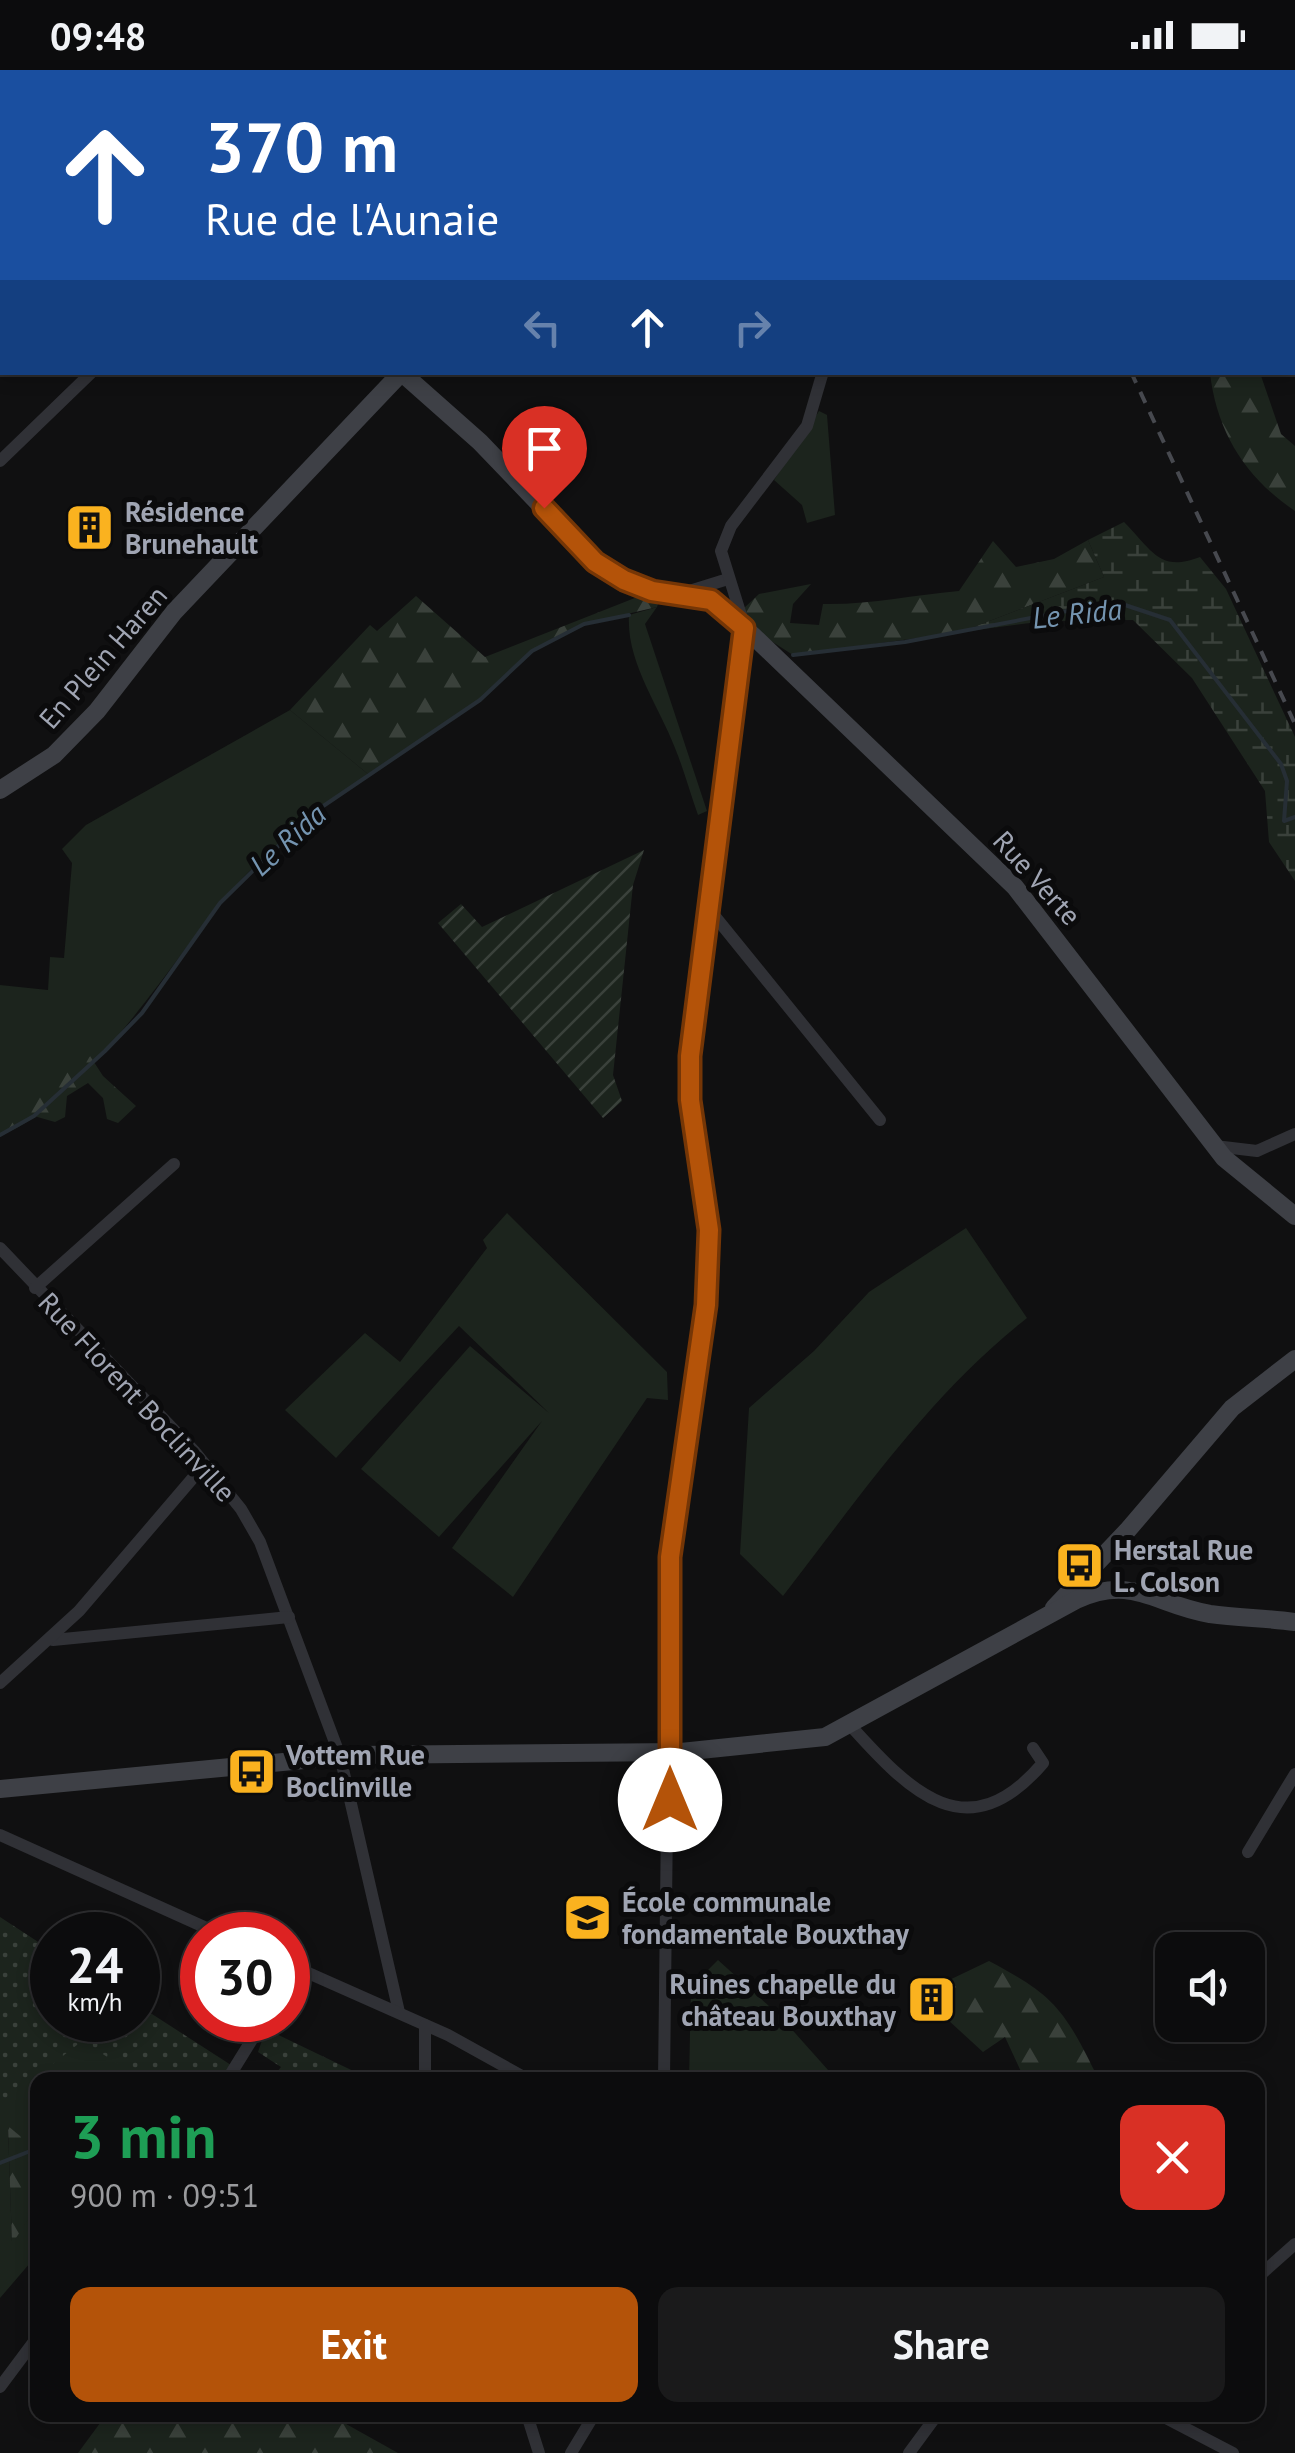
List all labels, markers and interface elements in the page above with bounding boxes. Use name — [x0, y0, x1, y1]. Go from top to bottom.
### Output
text: 09:48 — [50, 11, 146, 60]
text: 370 m — [205, 101, 398, 191]
icon: ahead — [40, 110, 170, 240]
text: Rue de l'Aunaie — [205, 189, 499, 247]
icon: left — [515, 300, 570, 355]
icon: ahead — [620, 300, 675, 355]
icon: right — [725, 300, 780, 355]
pin — [502, 406, 587, 509]
icon: arrive — [517, 421, 572, 476]
place label: Résidence Brunehault — [125, 493, 258, 562]
building icon: Résidence Brunehault — [64, 502, 116, 554]
street label: En Plein Haren — [30, 577, 175, 736]
water label: Le Rida — [1030, 588, 1124, 637]
water label: Le Rida — [241, 794, 334, 883]
street label: Rue Verte — [985, 823, 1089, 933]
street label: Rue Florent Boclinville — [31, 1284, 244, 1509]
place label: Herstal Rue L. Colson — [1114, 1531, 1253, 1600]
bus stop icon: Herstal Rue L. Colson — [1053, 1540, 1105, 1592]
place label: Vottem Rue Boclinville — [285, 1736, 425, 1805]
bus stop icon: Vottem Rue Boclinville — [225, 1745, 277, 1797]
position arrow — [618, 1748, 722, 1852]
place label: École communale fondamentale Bouxthay — [622, 1883, 910, 1952]
school or university icon: École communale fondamentale Bouxthay — [561, 1892, 613, 1944]
speed limit sign: 30 — [180, 1912, 310, 2042]
text: 24 — [67, 1932, 123, 1997]
map controls — [1155, 1932, 1265, 2042]
button: sound — [1155, 1932, 1265, 2042]
place label: Ruines chapelle du château Bouxthay — [670, 1965, 897, 2034]
building icon: Ruines chapelle du château Bouxthay — [905, 1974, 957, 2026]
text: km/h — [68, 1986, 122, 2018]
text: 3 min — [70, 2097, 216, 2175]
button: close — [1120, 2105, 1225, 2210]
text: 900 m · 09:51 — [70, 2174, 259, 2216]
button: Exit — [70, 2287, 638, 2402]
button: Share — [658, 2287, 1225, 2402]

